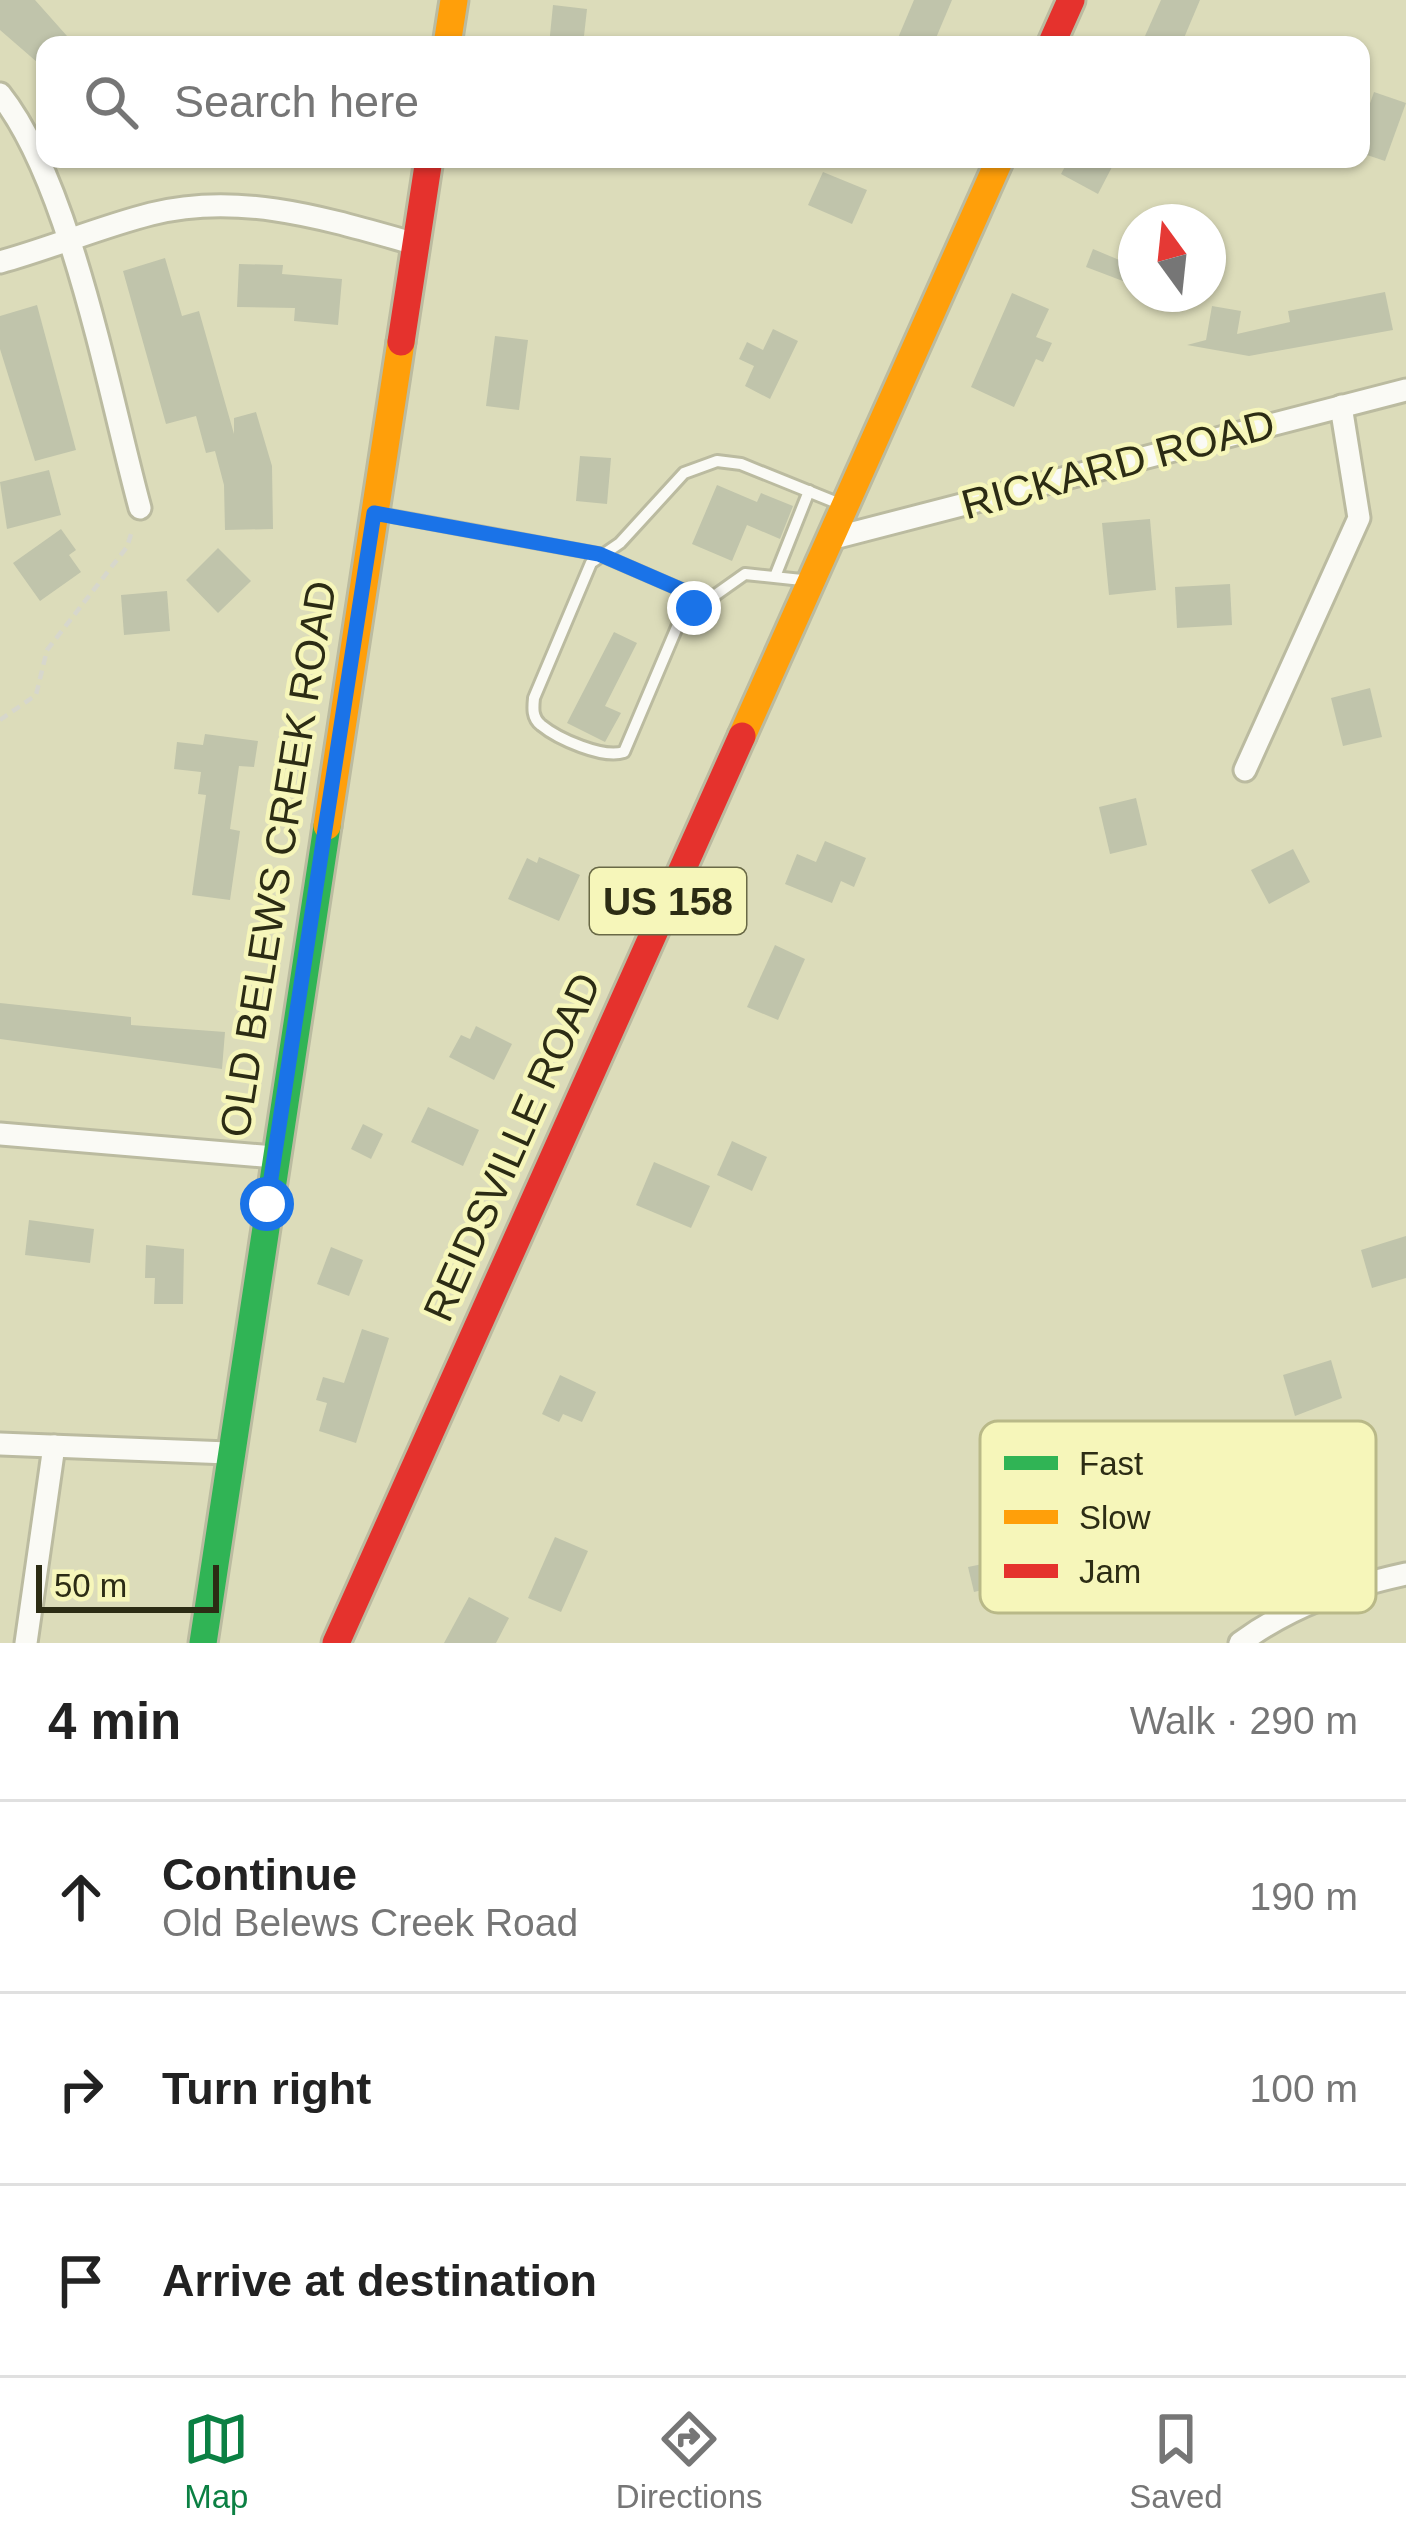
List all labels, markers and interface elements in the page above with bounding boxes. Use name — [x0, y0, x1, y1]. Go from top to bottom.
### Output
search box — [36, 36, 1370, 168]
icon: search — [78, 69, 144, 135]
text: Search here — [174, 76, 419, 127]
north arrow — [1118, 204, 1226, 312]
street label: RICKARD ROAD — [956, 400, 1280, 528]
street label: OLD BELEWS CREEK ROAD — [211, 578, 345, 1140]
route end — [667, 581, 721, 635]
road number: US 158 — [590, 868, 746, 934]
street label: REIDSVILLE ROAD — [414, 966, 610, 1328]
route start — [240, 1177, 294, 1231]
legend — [980, 1421, 1376, 1613]
text: Fast — [1079, 1445, 1143, 1482]
text: Slow — [1079, 1499, 1151, 1536]
text: Jam — [1079, 1553, 1141, 1590]
scale bar — [36, 1559, 219, 1612]
text: 50 m — [54, 1567, 127, 1604]
text: 4 min — [48, 1693, 181, 1750]
text: Walk · 290 m — [1130, 1699, 1358, 1742]
text: Continue — [162, 1849, 357, 1900]
icon: ahead — [48, 1864, 114, 1930]
text: 190 m — [1250, 1875, 1358, 1918]
text: Old Belews Creek Road — [162, 1901, 578, 1944]
icon: right — [48, 2056, 114, 2122]
text: Turn right — [162, 2063, 371, 2114]
text: 100 m — [1250, 2067, 1358, 2110]
icon: arrive — [48, 2248, 114, 2314]
text: Arrive at destination — [162, 2255, 597, 2306]
tab: Map — [183, 2406, 249, 2516]
tab: Directions — [616, 2406, 763, 2516]
tab: Saved — [1129, 2406, 1223, 2516]

